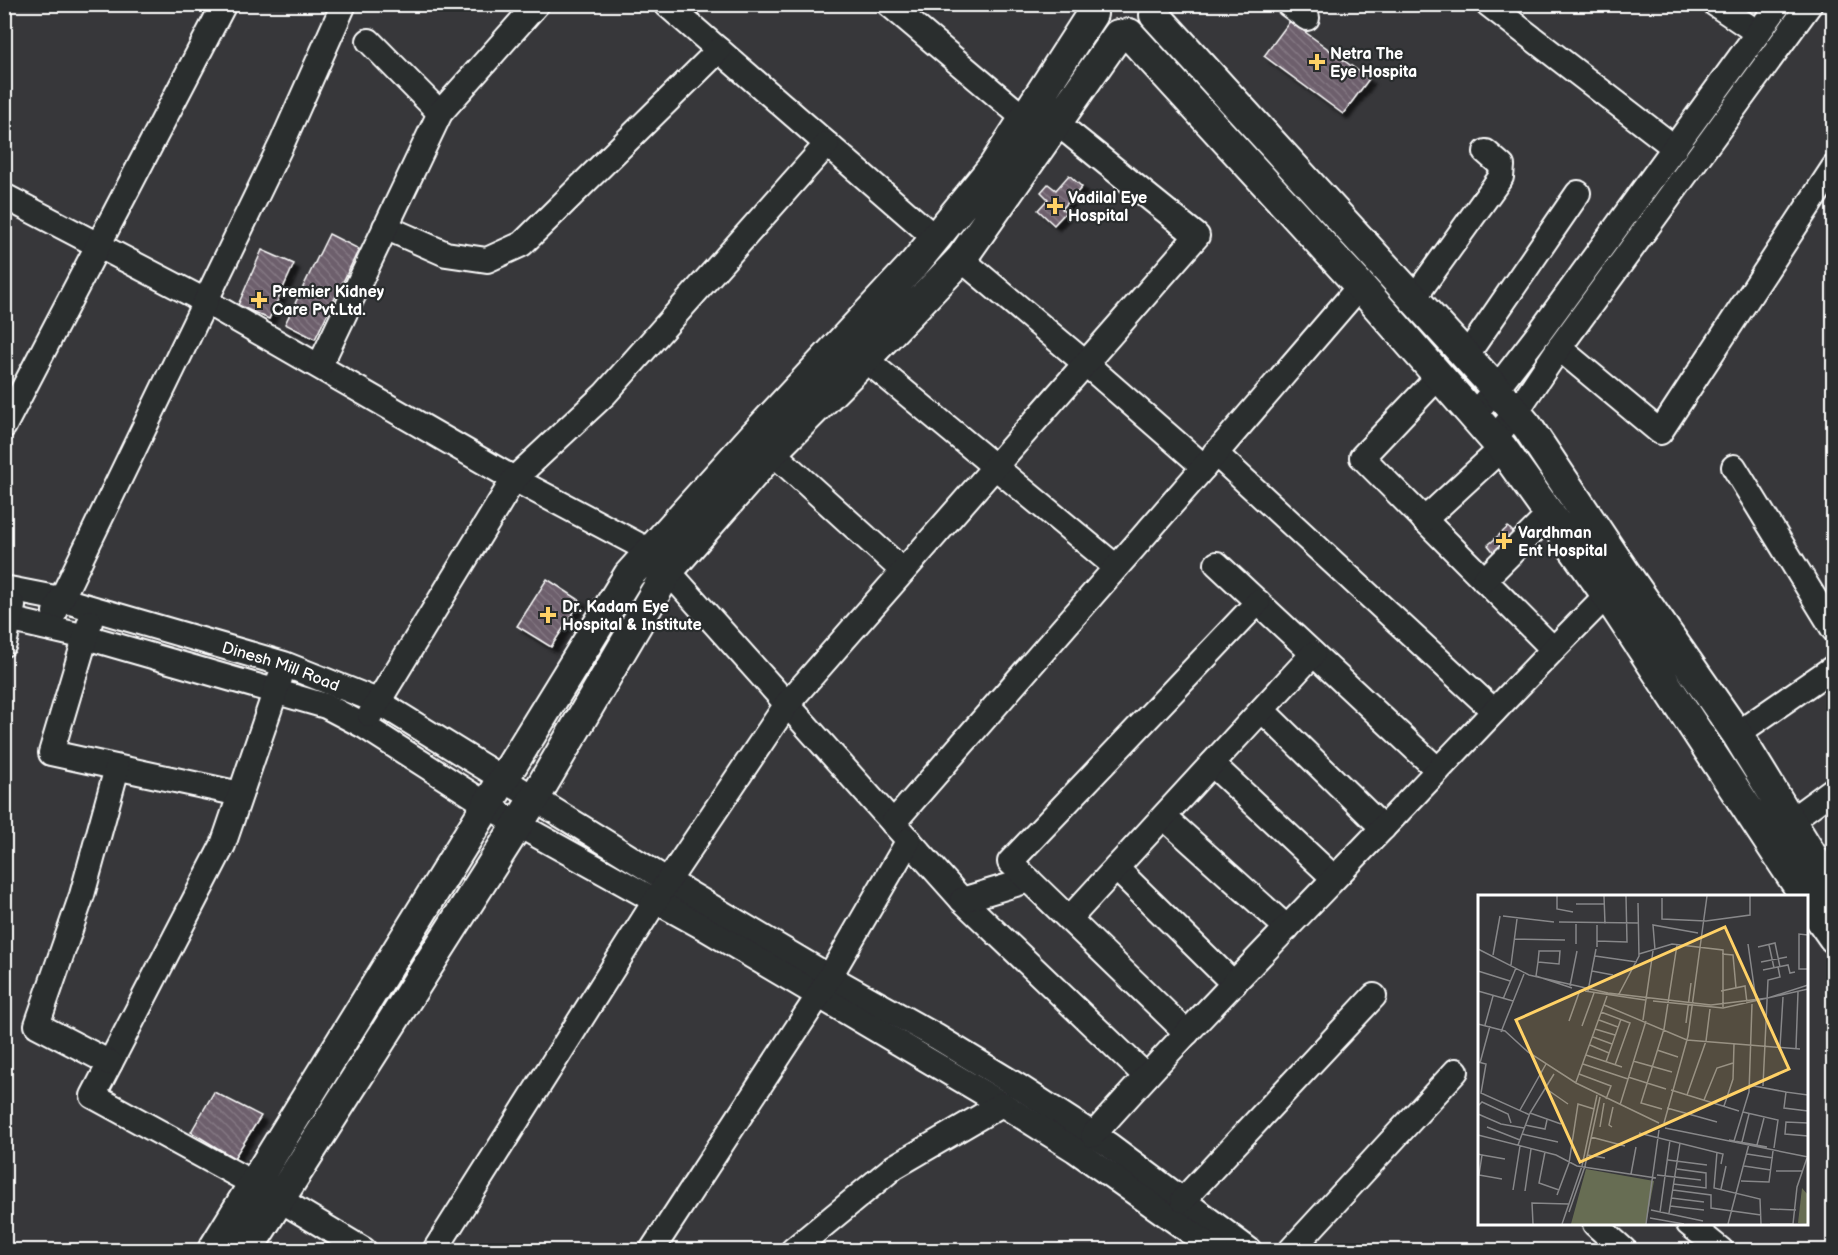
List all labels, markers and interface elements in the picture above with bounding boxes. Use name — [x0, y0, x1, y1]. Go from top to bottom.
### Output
place label: Netra The Eye Hospita — [1330, 45, 1417, 82]
marker: Netra The Eye Hospita — [1308, 53, 1326, 71]
place label: Vadilal Eye Hospital — [1068, 189, 1147, 226]
marker: Vadilal Eye Hospital — [1046, 197, 1064, 215]
place label: Premier Kidney Care Pvt.Ltd. — [272, 283, 385, 320]
marker: Premier Kidney Care Pvt.Ltd. — [250, 291, 268, 309]
place label: Vardhman Ent Hospital — [1518, 524, 1607, 561]
marker: Vardhman Ent Hospital — [1495, 532, 1513, 550]
place label: Dr. Kadam Eye Hospital & Institute — [562, 598, 702, 635]
marker: Dr. Kadam Eye Hospital & Institute — [539, 606, 557, 624]
street label: Dinesh Mill Road — [220, 639, 342, 696]
inset map — [1478, 895, 1808, 1225]

